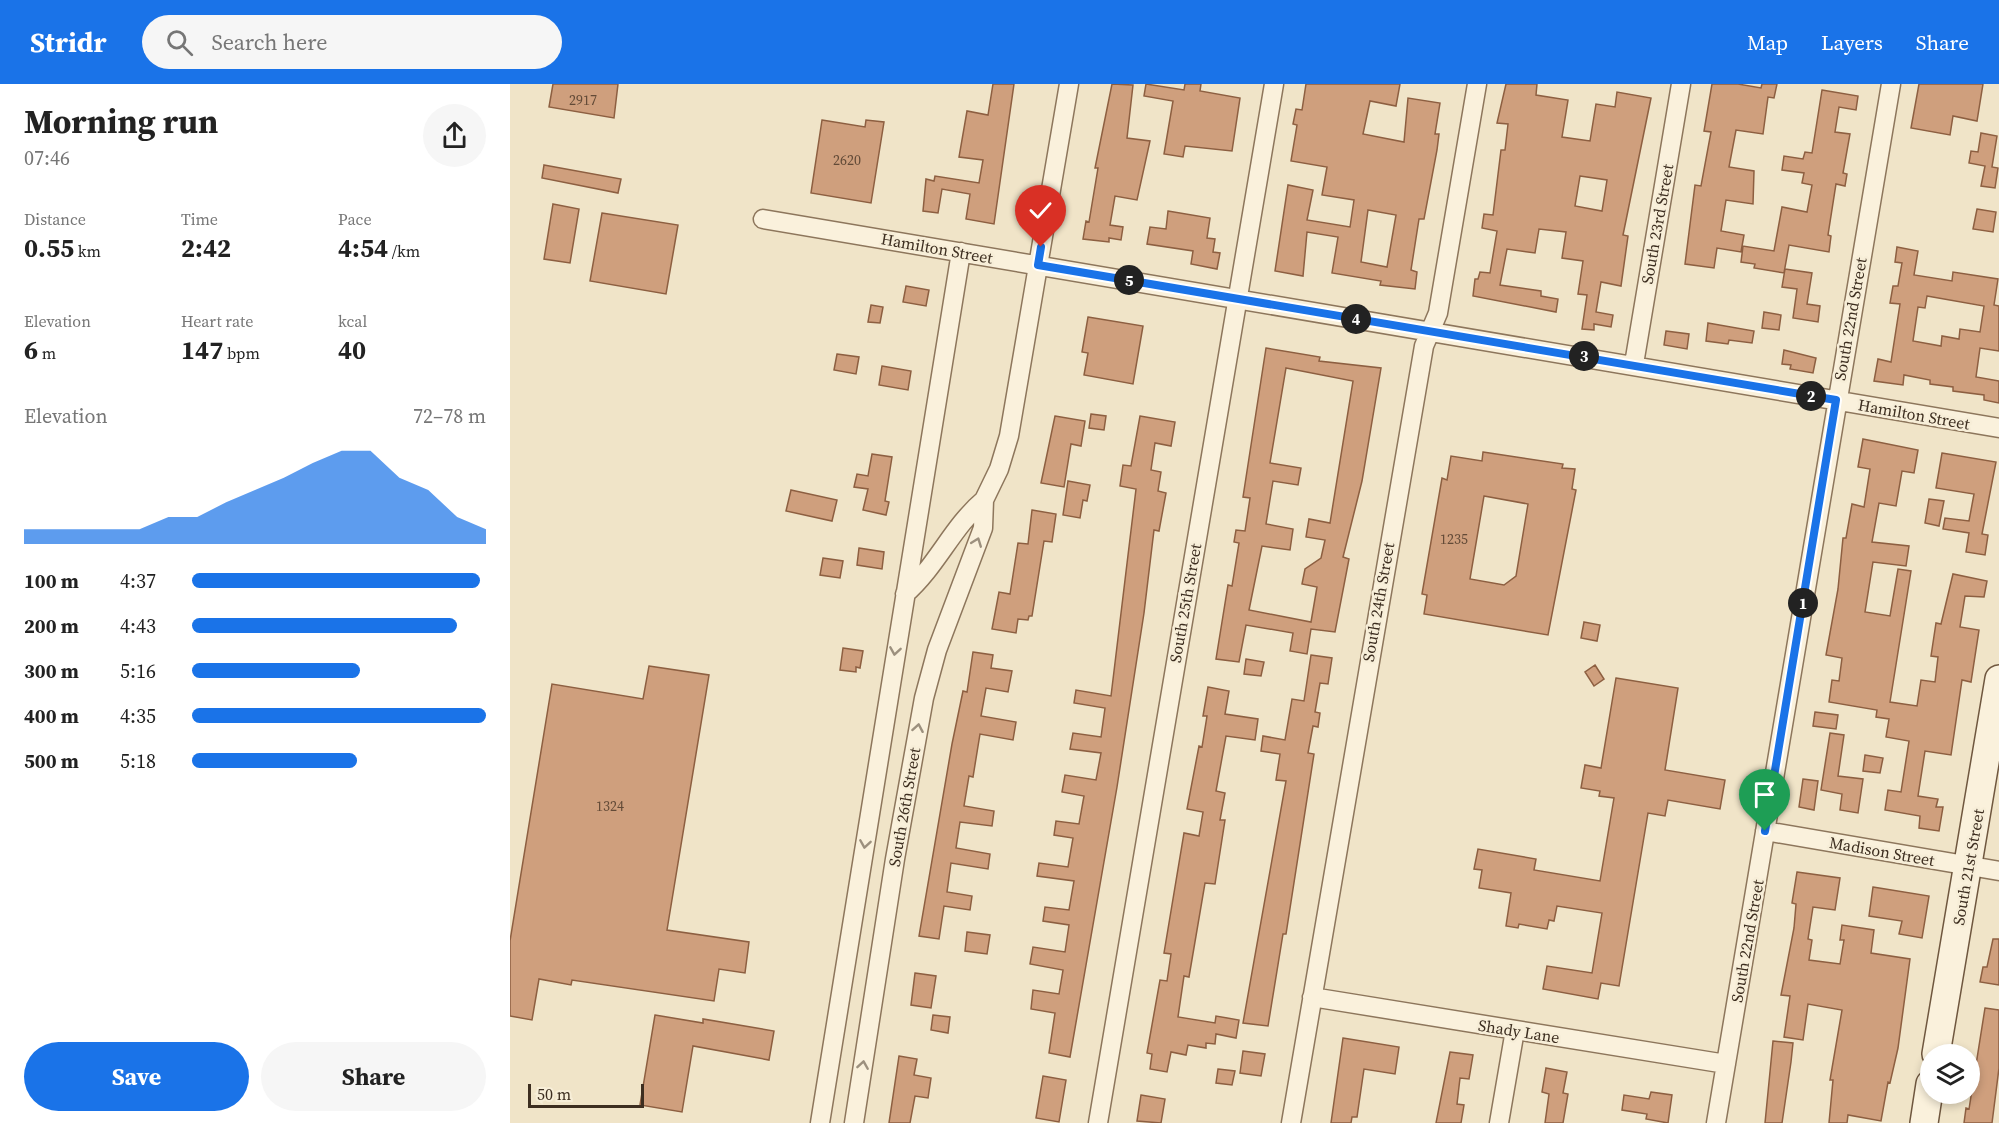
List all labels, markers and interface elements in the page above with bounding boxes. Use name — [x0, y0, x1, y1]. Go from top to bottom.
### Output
search box — [142, 15, 562, 69]
text: Stridr — [30, 23, 106, 61]
icon: search — [163, 26, 196, 59]
text: Search here — [211, 27, 327, 57]
text: Map — [1747, 28, 1788, 57]
text: Layers — [1821, 28, 1883, 57]
text: Share — [1916, 28, 1969, 57]
house number: 2917 — [569, 90, 597, 110]
text: Morning run — [24, 99, 218, 144]
button: share — [423, 104, 486, 167]
text: 07:46 — [24, 144, 70, 172]
house number: 2620 — [833, 150, 861, 170]
street label: South 23rd Street — [1636, 162, 1679, 286]
pin — [1015, 185, 1066, 247]
icon: check — [1024, 194, 1057, 227]
text: Distance — [24, 208, 86, 230]
text: Time — [181, 208, 218, 230]
text: Pace — [338, 208, 372, 230]
street label: Hamilton Street — [879, 227, 995, 269]
text: 0.55 — [24, 230, 74, 266]
text: 2:42 — [181, 230, 231, 266]
text: 4:54 — [338, 230, 388, 266]
text: km — [74, 240, 101, 262]
text: /km — [388, 240, 420, 262]
street label: South 22nd Street — [1828, 255, 1872, 382]
pin: 5 — [1114, 265, 1144, 295]
text: 5 — [1125, 269, 1133, 291]
pin: 4 — [1341, 304, 1371, 334]
text: 4 — [1352, 308, 1360, 330]
text: Elevation — [24, 310, 91, 332]
text: Heart rate — [181, 310, 253, 332]
text: kcal — [338, 310, 367, 332]
text: 6 — [24, 332, 38, 368]
text: 147 — [181, 332, 223, 368]
text: 40 — [338, 332, 366, 368]
pin: 3 — [1569, 341, 1599, 371]
text: m — [38, 342, 56, 364]
text: bpm — [223, 342, 260, 364]
text: 3 — [1580, 345, 1588, 367]
pin: 2 — [1796, 381, 1826, 411]
text: 2 — [1807, 385, 1815, 407]
street label: Hamilton Street — [1856, 393, 1972, 435]
text: Elevation — [24, 402, 108, 430]
text: 72–78 m — [413, 402, 486, 430]
house number: 1235 — [1440, 529, 1468, 549]
one-way arrow — [970, 538, 983, 548]
street label: South 24th Street — [1357, 540, 1399, 663]
street label: South 25th Street — [1164, 541, 1206, 664]
text: 100 m — [24, 567, 79, 595]
text: 4:37 — [120, 567, 156, 595]
pin: 1 — [1788, 588, 1818, 618]
text: 1 — [1799, 592, 1807, 614]
text: 200 m — [24, 612, 79, 640]
text: 4:43 — [120, 612, 156, 640]
one-way arrow — [890, 647, 902, 656]
text: 300 m — [24, 657, 79, 685]
text: 5:16 — [120, 657, 156, 685]
text: 400 m — [24, 702, 79, 730]
text: 4:35 — [120, 702, 156, 730]
one-way arrow — [911, 723, 924, 733]
street label: South 26th Street — [883, 745, 925, 868]
text: 500 m — [24, 747, 79, 775]
text: 5:18 — [120, 747, 156, 775]
pin — [1739, 769, 1790, 831]
icon: arrive — [1748, 778, 1781, 811]
house number: 1324 — [596, 796, 624, 816]
street label: South 21st Street — [1947, 806, 1989, 927]
street label: Madison Street — [1828, 831, 1937, 871]
one-way arrow — [859, 839, 871, 849]
street label: South 22nd Street — [1725, 877, 1769, 1004]
street label: Shady Lane — [1477, 1014, 1561, 1048]
button: Save — [24, 1042, 249, 1111]
button: Share — [261, 1042, 486, 1111]
map controls — [1920, 1044, 1980, 1104]
button: layers — [1920, 1044, 1980, 1104]
one-way arrow — [856, 1061, 868, 1070]
scale bar — [528, 1081, 644, 1108]
text: 50 m — [537, 1083, 571, 1105]

